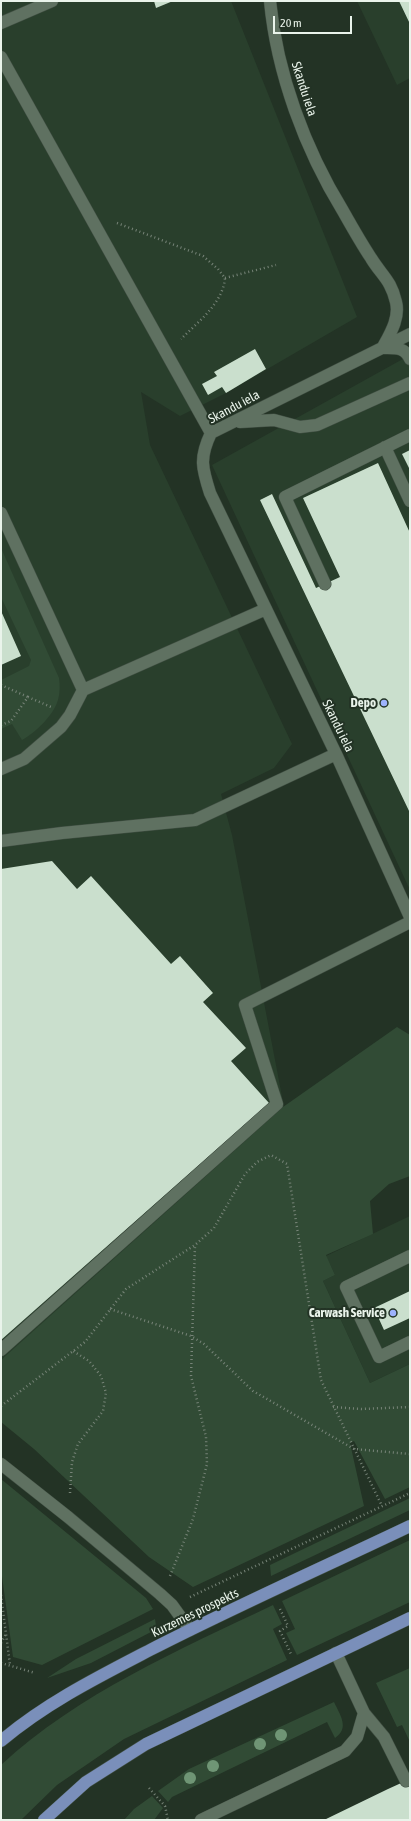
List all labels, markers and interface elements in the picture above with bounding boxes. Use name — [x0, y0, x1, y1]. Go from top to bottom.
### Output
scale bar — [275, 8, 354, 34]
text: 20 m — [280, 16, 302, 30]
street label: Skandu iela — [288, 60, 320, 118]
street label: Skandu iela — [206, 387, 262, 427]
place label: Depo — [351, 695, 376, 711]
street label: Skandu iela — [319, 697, 357, 755]
marker: Depo — [379, 698, 389, 708]
place label: Carwash Service — [309, 1305, 385, 1321]
marker: Carwash Service — [388, 1308, 398, 1318]
street label: Kurzemes prospekts — [149, 1585, 241, 1641]

